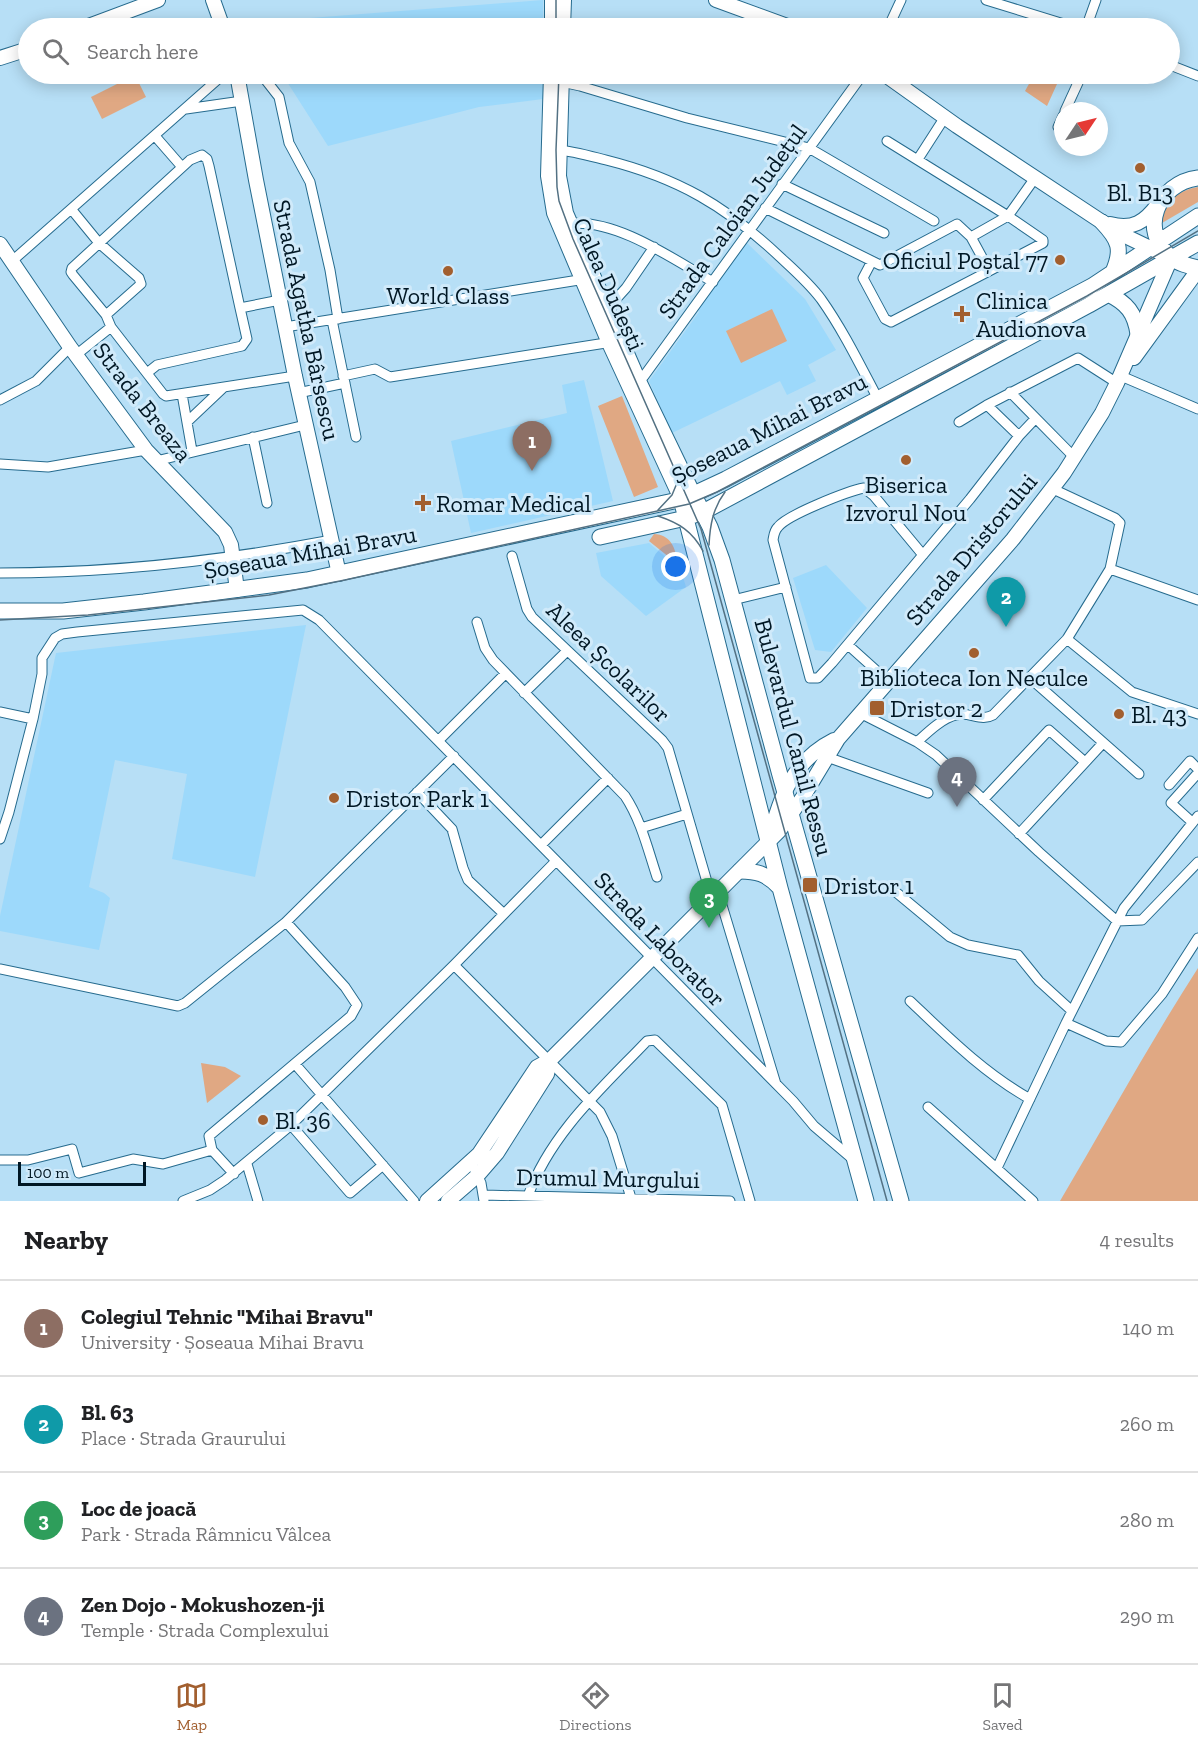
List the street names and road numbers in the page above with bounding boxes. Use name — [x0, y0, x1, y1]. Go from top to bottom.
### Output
street label: Strada Caloian Județul — [652, 118, 812, 324]
street label: Strada Agatha Bârsescu — [267, 197, 347, 443]
street label: Calea Dudești — [567, 213, 651, 355]
street label: Strada Breaza — [87, 336, 199, 468]
street label: Șoseaua Mihai Bravu — [666, 366, 872, 490]
street label: Strada Dristorului — [899, 467, 1043, 631]
street label: Șoseaua Mihai Bravu — [201, 519, 419, 585]
street label: Aleea Școlarilor — [541, 596, 677, 728]
street label: Bulevardul Camil Ressu — [748, 615, 840, 859]
street label: Strada Laborator — [588, 865, 732, 1013]
street label: Drumul Murgului — [516, 1162, 700, 1194]

